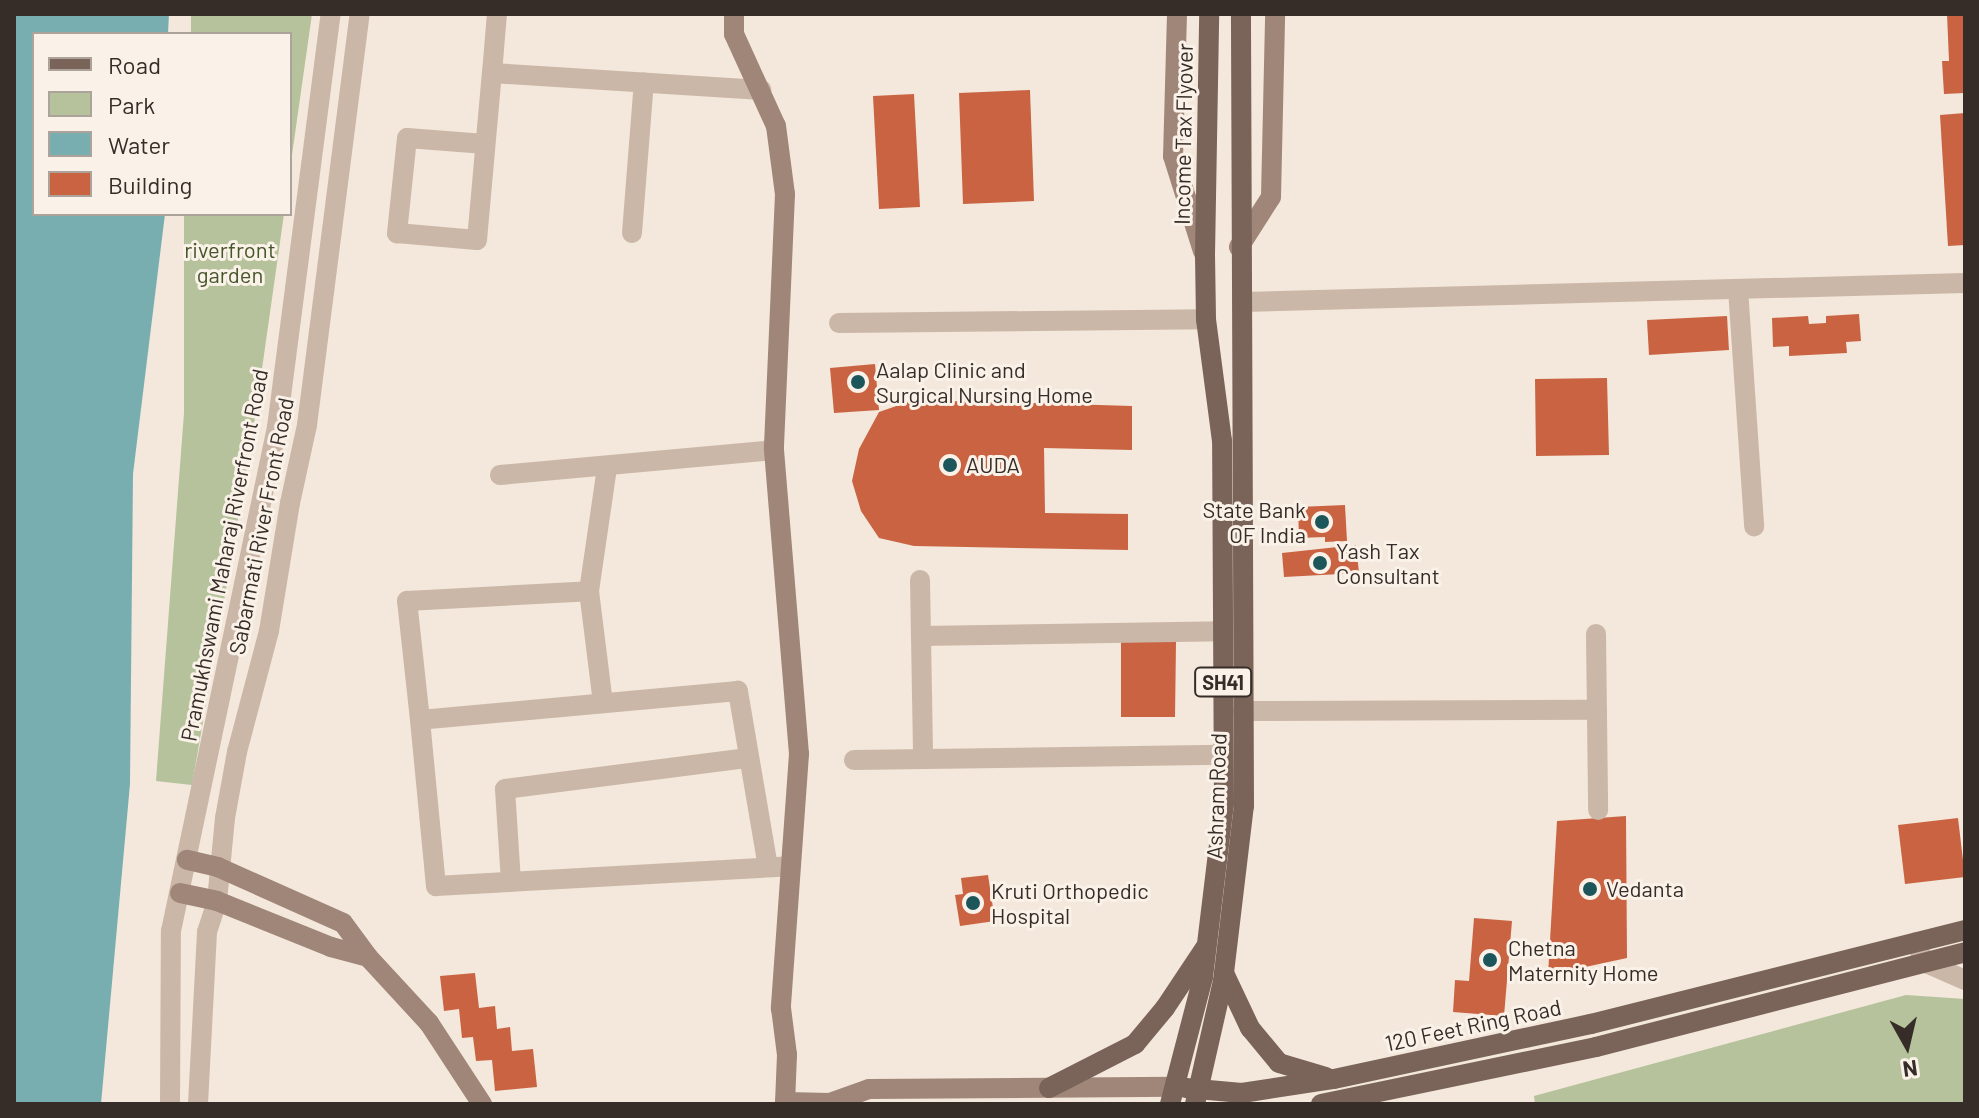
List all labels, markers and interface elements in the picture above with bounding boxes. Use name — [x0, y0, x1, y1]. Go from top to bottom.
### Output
legend — [32, 32, 292, 216]
street label: Income Tax Flyover — [1168, 43, 1198, 225]
text: Road — [108, 50, 161, 79]
text: Park — [108, 90, 155, 119]
text: Water — [108, 130, 170, 159]
text: Building — [108, 170, 192, 199]
park label: riverfront garden — [184, 236, 276, 288]
place label: Aalap Clinic and Surgical Nursing Home — [876, 356, 1093, 408]
street label: Pramukhswami Maharaj Riverfront Road — [175, 366, 273, 744]
marker: Aalap Clinic and Surgical Nursing Home — [847, 371, 869, 393]
street label: Sabarmati River Front Road — [223, 395, 299, 657]
place label: AUDA — [966, 452, 1020, 478]
marker: AUDA — [941, 456, 959, 474]
place label: State Bank OF India — [1202, 496, 1306, 548]
marker: State Bank OF India — [1313, 513, 1331, 531]
place label: Yash Tax Consultant — [1336, 537, 1440, 588]
marker: Yash Tax Consultant — [1311, 554, 1329, 572]
road number: SH41 — [1193, 666, 1253, 698]
street label: Ashram Road — [1201, 732, 1231, 860]
place label: Vedanta — [1606, 876, 1684, 902]
place label: Kruti Orthopedic Hospital — [991, 877, 1149, 928]
marker: Vedanta — [1581, 880, 1599, 898]
marker: Kruti Orthopedic Hospital — [962, 892, 984, 914]
place label: Chetna Maternity Home — [1508, 934, 1658, 986]
marker: Chetna Maternity Home — [1479, 949, 1501, 971]
street label: 120 Feet Ring Road — [1383, 993, 1563, 1057]
north arrow — [1867, 1006, 1947, 1086]
text: N — [1901, 1056, 1919, 1084]

